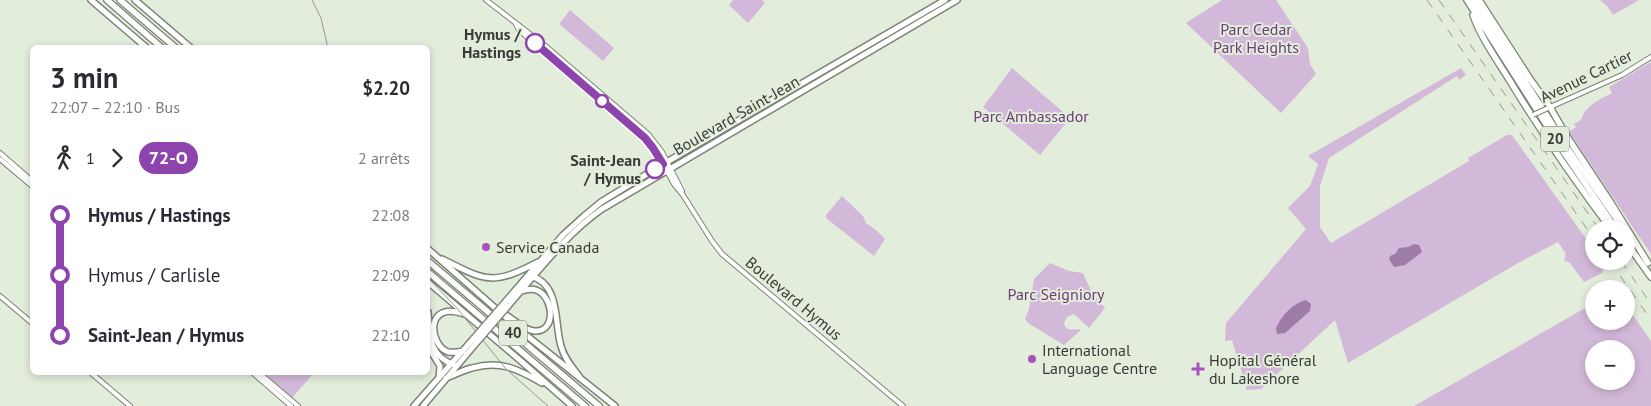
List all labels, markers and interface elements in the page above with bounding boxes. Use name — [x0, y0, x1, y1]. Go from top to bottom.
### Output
park label: Parc Cedar Park Heights — [1213, 19, 1299, 57]
place label: Hymus / Hastings — [462, 24, 521, 62]
marker: Hymus / Hastings — [525, 33, 545, 53]
street label: Avenue Cartier — [1537, 45, 1636, 107]
text: 3 min — [50, 59, 118, 96]
street label: Boulevard Saint-Jean — [669, 71, 803, 159]
text: $2.20 — [362, 76, 410, 100]
unlabelled marker — [595, 94, 609, 108]
text: 22:07 – 22:10 · Bus — [50, 97, 180, 117]
park label: Parc Ambassador — [973, 106, 1089, 126]
road number: 20 — [1541, 126, 1569, 152]
icon: walk — [50, 144, 78, 172]
icon: forward — [103, 144, 131, 172]
text: 72-O — [149, 146, 188, 169]
text: 1 — [86, 148, 95, 168]
text: 2 arrêts — [358, 148, 410, 168]
place label: Saint-Jean / Hymus — [570, 150, 641, 188]
marker: Saint-Jean / Hymus — [645, 159, 665, 179]
text: Hymus / Hastings — [88, 203, 230, 227]
text: 22:08 — [372, 205, 410, 225]
map controls — [1585, 220, 1635, 390]
button: locate — [1585, 220, 1635, 270]
place label: Service Canada — [496, 237, 599, 257]
marker: Service Canada — [480, 241, 492, 253]
street label: Boulevard Hymus — [742, 252, 846, 344]
text: Hymus / Carlisle — [88, 263, 220, 287]
text: 22:09 — [372, 265, 410, 285]
button: + — [1585, 280, 1635, 330]
park label: Parc Seigniory — [1008, 284, 1105, 304]
road number: 40 — [499, 320, 527, 346]
text: Saint-Jean / Hymus — [88, 323, 244, 347]
text: 22:10 — [372, 325, 410, 345]
place label: International Language Centre — [1042, 340, 1157, 378]
button: − — [1585, 340, 1635, 390]
place label: Hopital Général du Lakeshore — [1209, 350, 1317, 388]
marker: International Language Centre — [1026, 353, 1038, 365]
marker: Hopital Général du Lakeshore — [1191, 362, 1205, 376]

